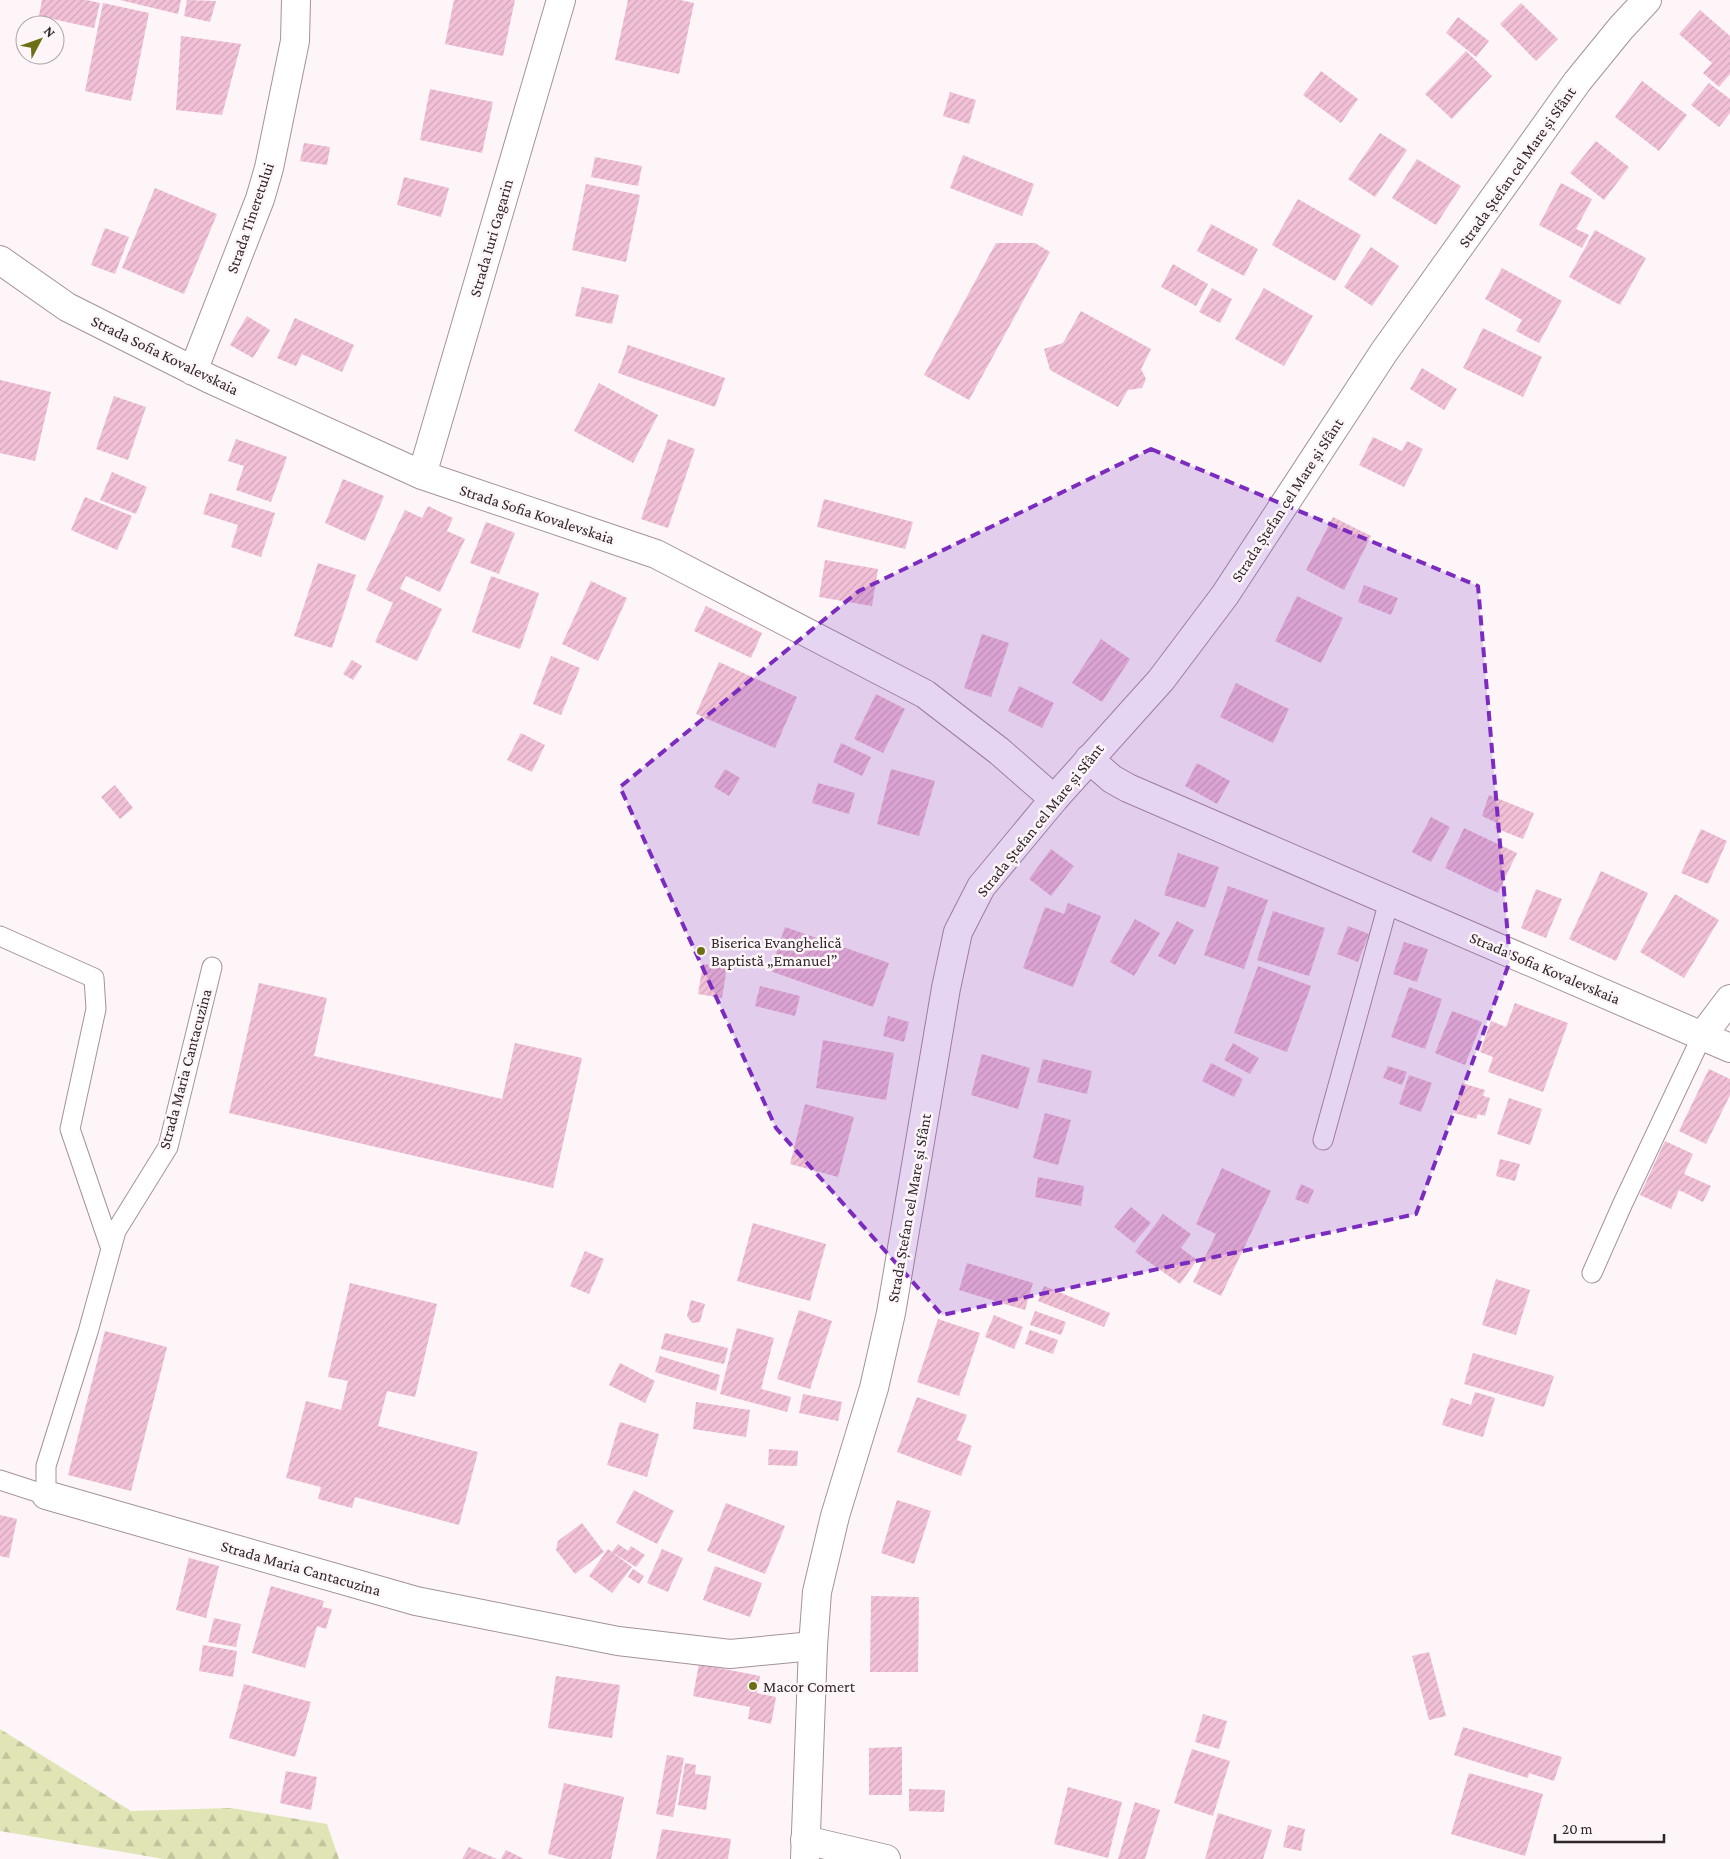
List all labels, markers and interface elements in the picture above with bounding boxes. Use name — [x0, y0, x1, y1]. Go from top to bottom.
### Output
north arrow — [15, 15, 65, 65]
text: N — [41, 23, 59, 41]
street label: Strada Ștefan cel Mare și Sfânt — [1455, 83, 1581, 252]
street label: Strada Tineretului — [223, 160, 277, 276]
street label: Strada Iuri Gagarin — [466, 177, 517, 299]
street label: Strada Sofia Kovalevskaia — [89, 312, 242, 398]
street label: Strada Ștefan cel Mare și Sfânt — [1228, 414, 1348, 586]
street label: Strada Sofia Kovalevskaia — [458, 481, 617, 547]
street label: Strada Ștefan cel Mare și Sfânt — [973, 740, 1109, 901]
street label: Strada Sofia Kovalevskaia — [1467, 929, 1623, 1008]
place label: Biserica Evanghelică Baptistă „Emanuel” — [711, 934, 842, 970]
marker: Biserica Evanghelică Baptistă „Emanuel” — [695, 945, 707, 957]
street label: Strada Maria Cantacuzina — [155, 986, 215, 1151]
street label: Strada Ștefan cel Mare și Sfânt — [884, 1111, 936, 1304]
street label: Strada Maria Cantacuzina — [219, 1537, 383, 1599]
place label: Macor Comert — [763, 1678, 856, 1695]
marker: Macor Comert — [747, 1680, 759, 1692]
scale bar — [1555, 1812, 1664, 1844]
text: 20 m — [1562, 1821, 1593, 1837]

